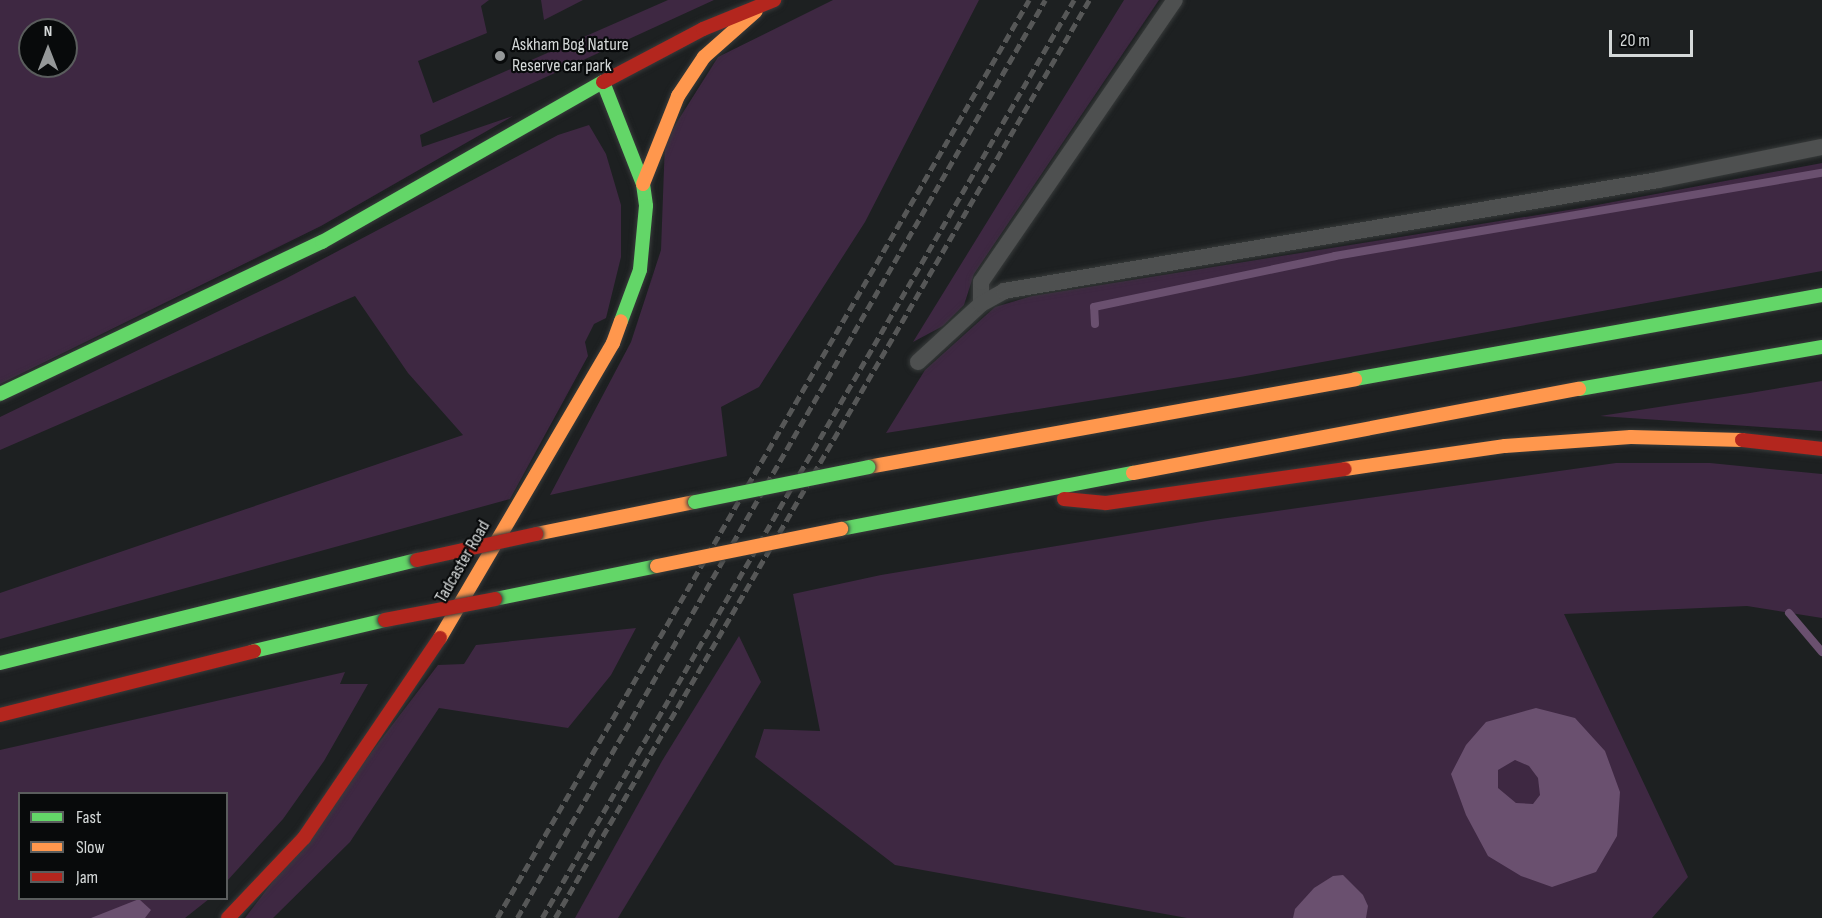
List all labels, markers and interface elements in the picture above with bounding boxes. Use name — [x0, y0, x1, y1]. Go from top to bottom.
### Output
north arrow — [18, 18, 78, 78]
scale bar — [1612, 18, 1696, 56]
text: N — [44, 22, 52, 41]
text: 20 m — [1620, 30, 1650, 51]
place label: Askham Bog Nature Reserve car park — [512, 35, 629, 78]
marker: Askham Bog Nature Reserve car park — [493, 49, 507, 63]
street label: Tadcaster Road — [431, 517, 495, 607]
legend — [18, 792, 228, 900]
text: Fast — [76, 807, 101, 828]
text: Slow — [76, 837, 105, 858]
text: Jam — [76, 867, 98, 888]

